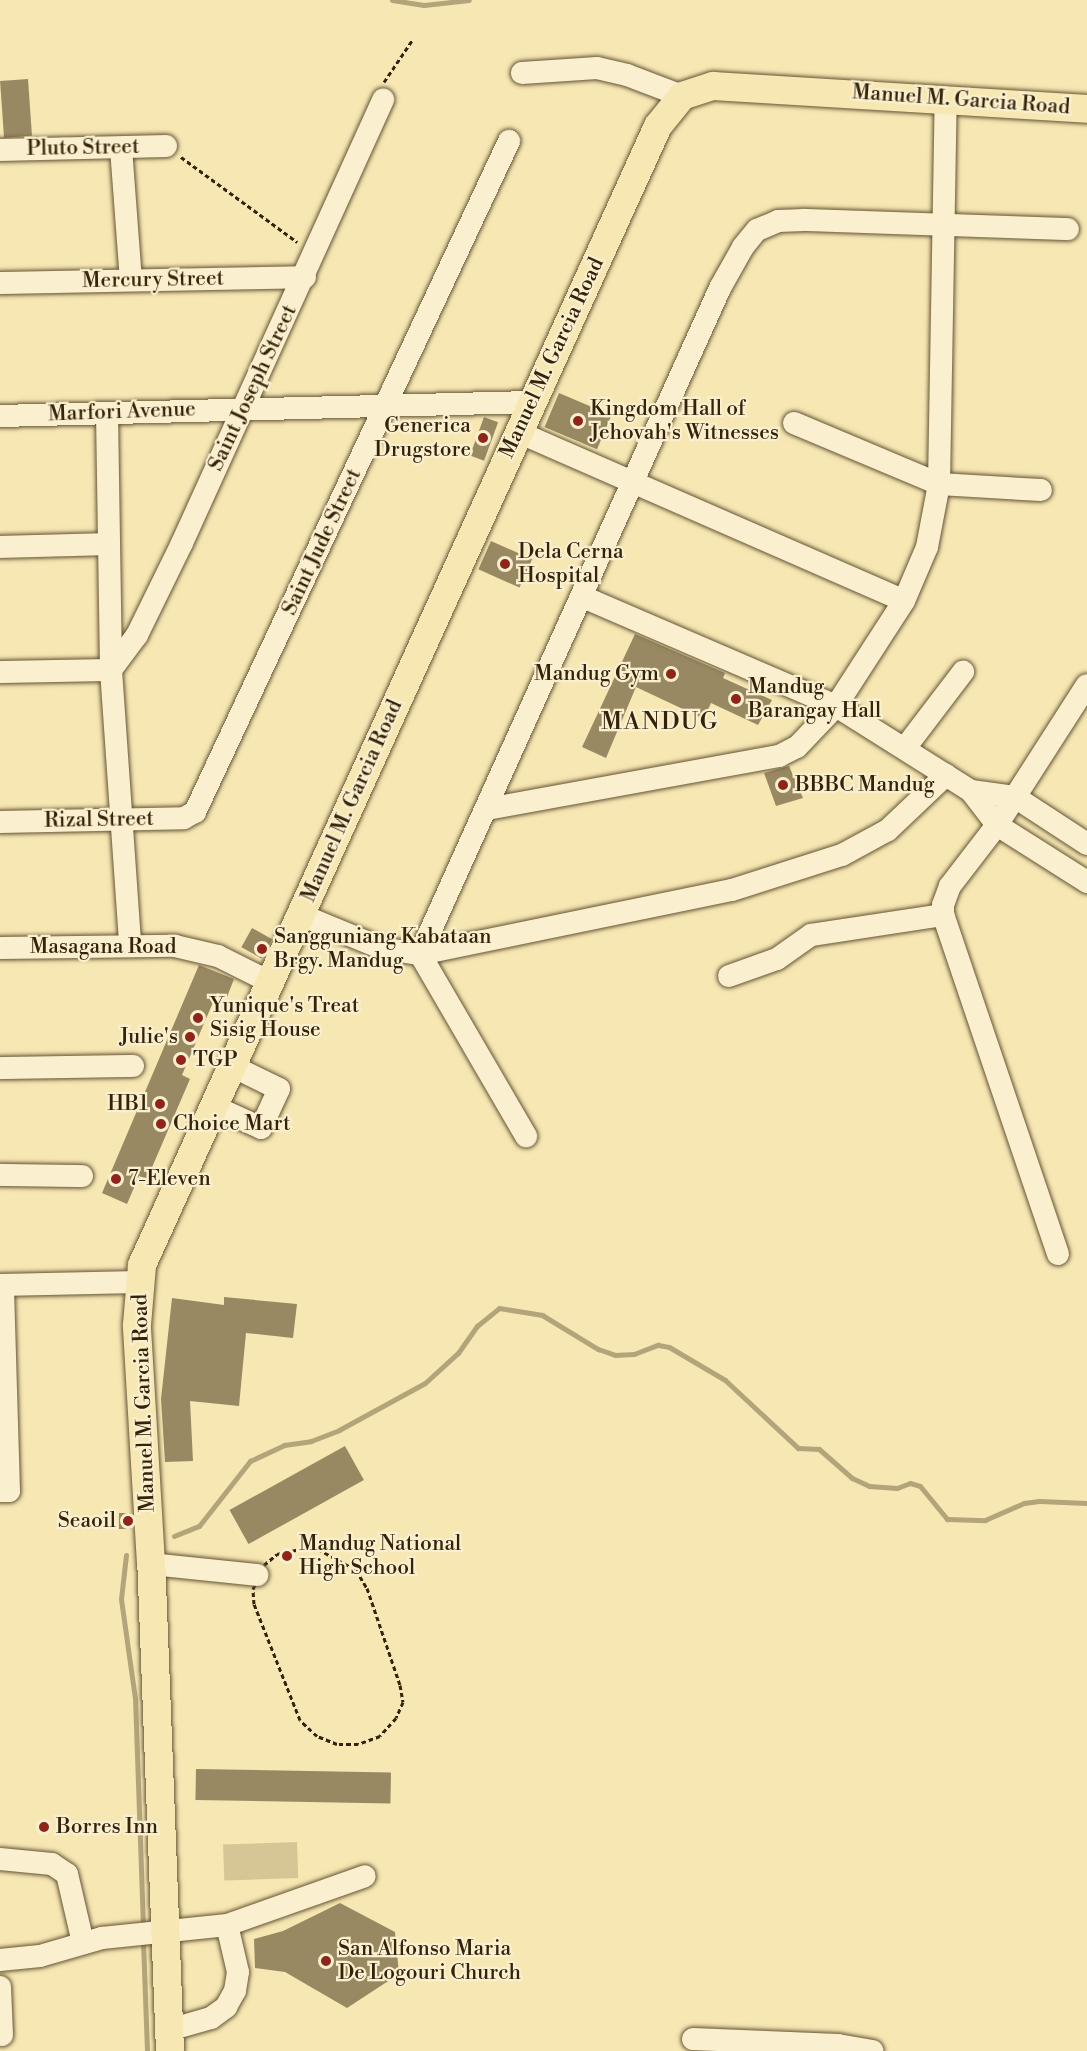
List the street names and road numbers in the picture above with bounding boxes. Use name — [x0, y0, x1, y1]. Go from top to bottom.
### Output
street label: Manuel M. Garcia Road — [851, 80, 1071, 120]
street label: Pluto Street — [26, 134, 140, 162]
street label: Manuel M. Garcia Road — [494, 254, 610, 462]
street label: Mercury Street — [82, 266, 224, 294]
street label: Saint Joseph Street — [203, 301, 303, 475]
street label: Marfori Avenue — [48, 397, 196, 427]
street label: Saint Jude Street — [277, 465, 367, 619]
street label: Manuel M. Garcia Road — [296, 696, 408, 906]
street label: Rizal Street — [44, 806, 154, 834]
street label: Masagana Road — [30, 934, 176, 960]
street label: Manuel M. Garcia Road — [128, 1293, 160, 1513]

